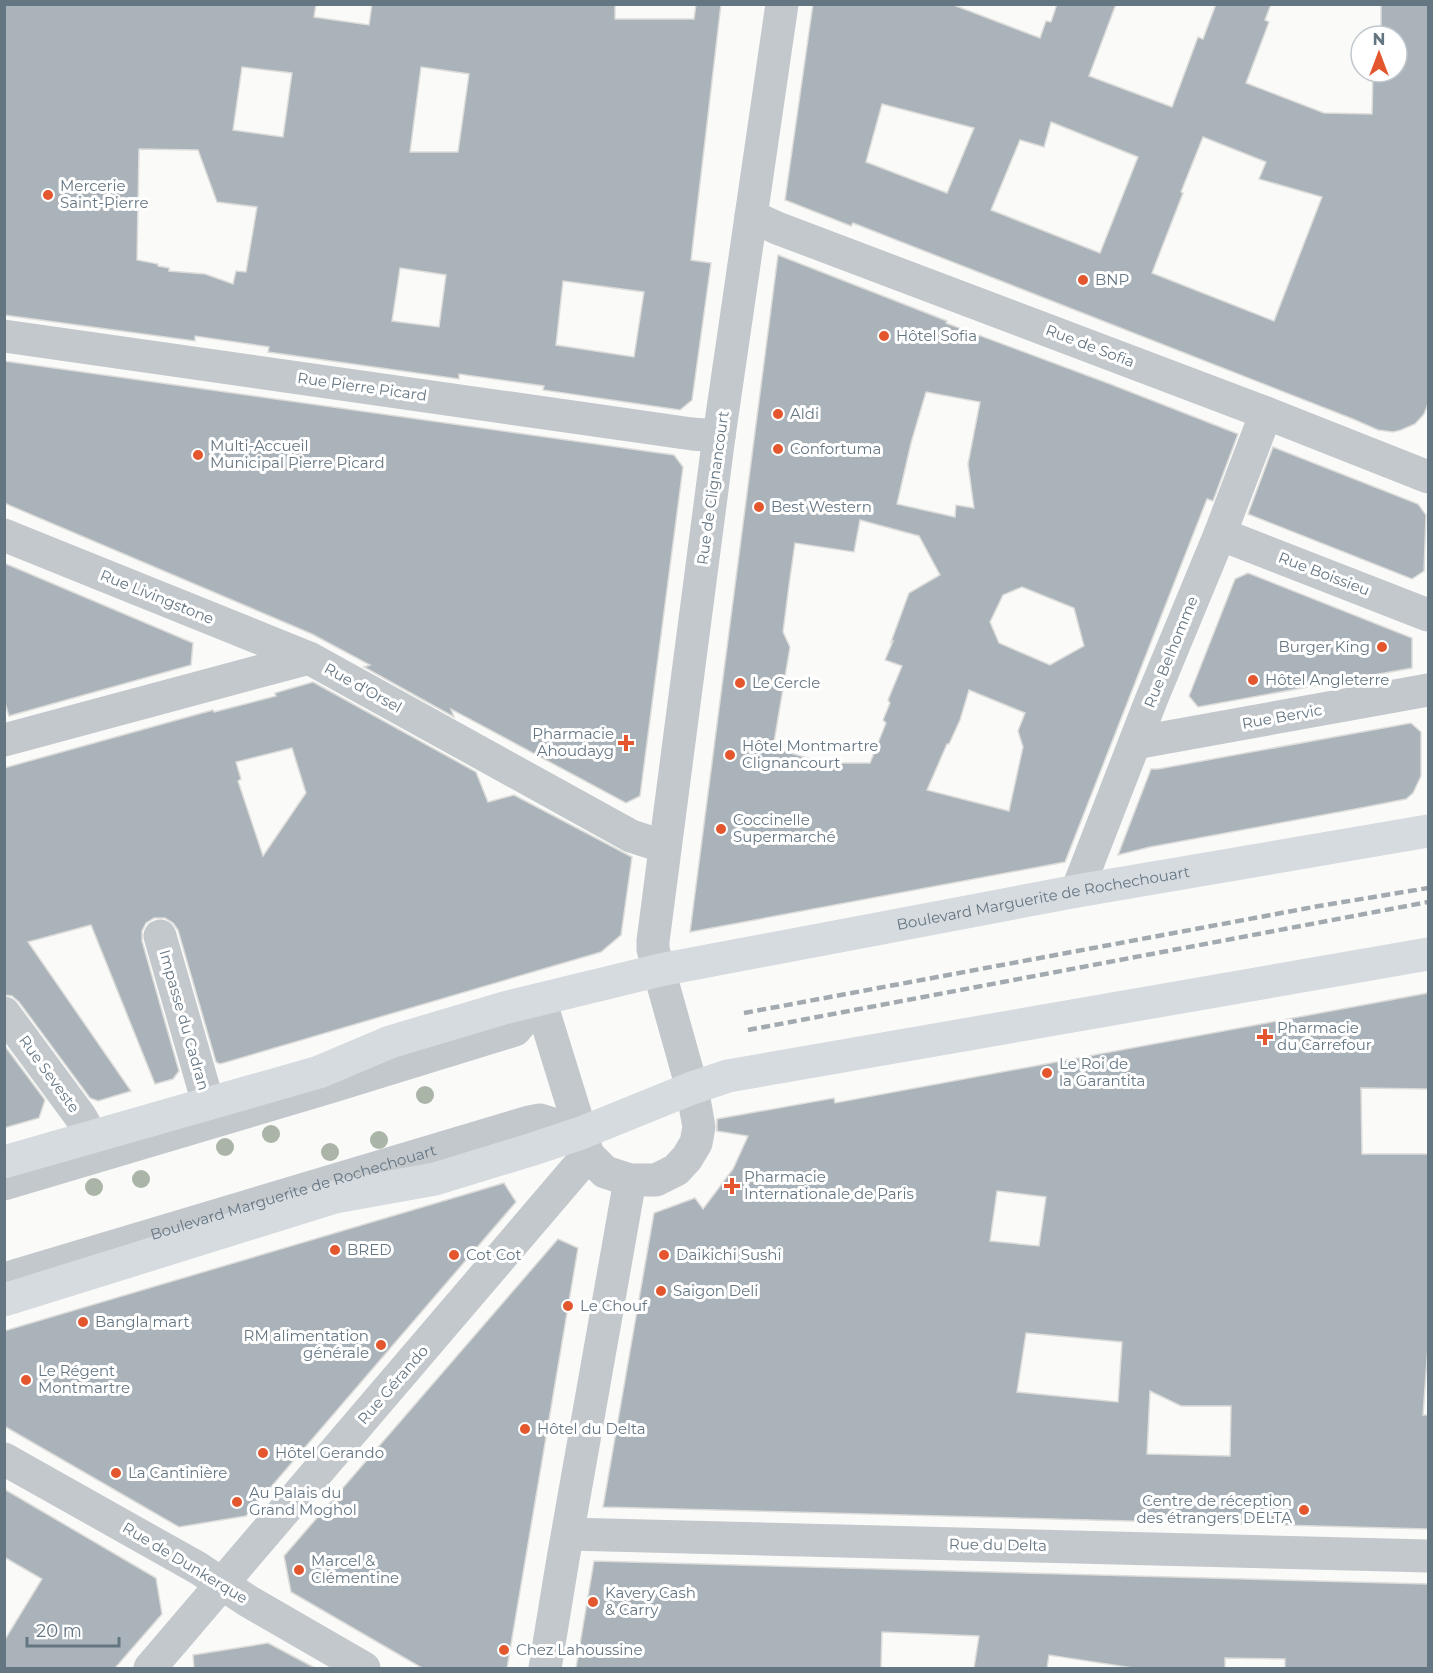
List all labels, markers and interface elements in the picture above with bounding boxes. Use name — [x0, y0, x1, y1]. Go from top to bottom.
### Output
north arrow — [1349, 24, 1409, 84]
text: N — [1373, 30, 1385, 49]
place label: Mercerie Saint-Pierre — [60, 176, 149, 212]
marker: Mercerie Saint-Pierre — [41, 188, 55, 202]
place label: BNP — [1095, 270, 1129, 289]
marker: BNP — [1076, 273, 1090, 287]
street label: Rue de Sofia — [1043, 320, 1137, 371]
place label: Hôtel Sofia — [896, 326, 977, 345]
marker: Hôtel Sofia — [877, 329, 891, 343]
street label: Rue Pierre Picard — [296, 368, 428, 405]
place label: Aldi — [790, 404, 819, 423]
marker: Aldi — [771, 407, 785, 421]
street label: Rue de Clignancourt — [692, 410, 733, 566]
place label: Multi-Accueil Municipal Pierre Picard — [210, 436, 385, 472]
place label: Confortuma — [790, 439, 881, 458]
marker: Confortuma — [771, 442, 785, 456]
marker: Multi-Accueil Municipal Pierre Picard — [191, 448, 205, 462]
place label: Best Western — [771, 497, 872, 516]
marker: Best Western — [752, 500, 766, 514]
street label: Rue Boissieu — [1276, 547, 1373, 600]
street label: Rue Livingstone — [97, 565, 217, 628]
street label: Rue Belhomme — [1139, 593, 1202, 710]
place label: Burger King — [1278, 637, 1370, 656]
marker: Burger King — [1375, 640, 1389, 654]
street label: Rue d'Orsel — [321, 658, 405, 717]
place label: Hôtel Angleterre — [1265, 670, 1389, 689]
place label: Le Cercle — [752, 673, 820, 692]
marker: Hôtel Angleterre — [1246, 673, 1260, 687]
marker: Le Cercle — [733, 676, 747, 690]
street label: Rue Bervic — [1240, 700, 1324, 733]
place label: Pharmacie Ahoudayg — [532, 724, 614, 760]
marker: Pharmacie Ahoudayg — [619, 736, 633, 750]
place label: Hôtel Montmartre Clignancourt — [742, 736, 878, 772]
marker: Hôtel Montmartre Clignancourt — [723, 748, 737, 762]
place label: Coccinelle Supermarché — [733, 810, 836, 846]
marker: Coccinelle Supermarché — [714, 822, 728, 836]
street label: Boulevard Marguerite de Rochechouart — [895, 862, 1191, 934]
street label: Impasse du Cadran — [155, 947, 214, 1092]
place label: Pharmacie du Carrefour — [1277, 1018, 1372, 1054]
marker: Pharmacie du Carrefour — [1258, 1030, 1272, 1044]
street label: Rue Seveste — [15, 1031, 84, 1116]
place label: Le Roi de la Garantita — [1059, 1054, 1145, 1090]
marker: Le Roi de la Garantita — [1040, 1066, 1054, 1080]
street label: Boulevard Marguerite de Rochechouart — [148, 1140, 439, 1244]
place label: Pharmacie Internationale de Paris — [744, 1167, 914, 1203]
marker: Pharmacie Internationale de Paris — [725, 1179, 739, 1193]
place label: BRED — [347, 1240, 392, 1259]
marker: BRED — [328, 1243, 342, 1257]
place label: Cot Cot — [466, 1245, 522, 1264]
place label: Daikichi Sushi — [676, 1245, 782, 1264]
marker: Cot Cot — [447, 1248, 461, 1262]
marker: Daikichi Sushi — [657, 1248, 671, 1262]
place label: Saigon Deli — [673, 1281, 758, 1300]
marker: Saigon Deli — [654, 1284, 668, 1298]
place label: Le Chouf — [580, 1296, 648, 1315]
marker: Le Chouf — [561, 1299, 575, 1313]
place label: Bangla mart — [95, 1312, 190, 1331]
marker: Bangla mart — [76, 1315, 90, 1329]
place label: RM alimentation générale — [244, 1326, 369, 1362]
marker: RM alimentation générale — [374, 1338, 388, 1352]
street label: Rue Gérando — [353, 1341, 432, 1428]
place label: Le Régent Montmartre — [38, 1361, 130, 1397]
marker: Le Régent Montmartre — [19, 1373, 33, 1387]
place label: Hôtel du Delta — [537, 1419, 646, 1438]
marker: Hôtel du Delta — [518, 1422, 532, 1436]
place label: Hôtel Gerando — [275, 1443, 384, 1462]
marker: Hôtel Gerando — [256, 1446, 270, 1460]
place label: La Cantinière — [128, 1463, 227, 1482]
marker: La Cantinière — [109, 1466, 123, 1480]
place label: Au Palais du Grand Moghol — [249, 1483, 357, 1519]
place label: Centre de réception des étrangers DELTA — [1136, 1491, 1292, 1527]
marker: Au Palais du Grand Moghol — [230, 1495, 244, 1509]
marker: Centre de réception des étrangers DELTA — [1297, 1503, 1311, 1517]
street label: Rue de Dunkerque — [119, 1518, 251, 1607]
street label: Rue du Delta — [949, 1534, 1047, 1555]
place label: Marcel & Clémentine — [311, 1551, 399, 1587]
marker: Marcel & Clémentine — [292, 1563, 306, 1577]
place label: Kavery Cash & Carry — [605, 1583, 696, 1619]
marker: Kavery Cash & Carry — [586, 1595, 600, 1609]
scale bar — [27, 1610, 118, 1648]
text: 20 m — [36, 1620, 82, 1642]
place label: Chez Lahoussine — [516, 1640, 643, 1659]
marker: Chez Lahoussine — [497, 1643, 511, 1657]

